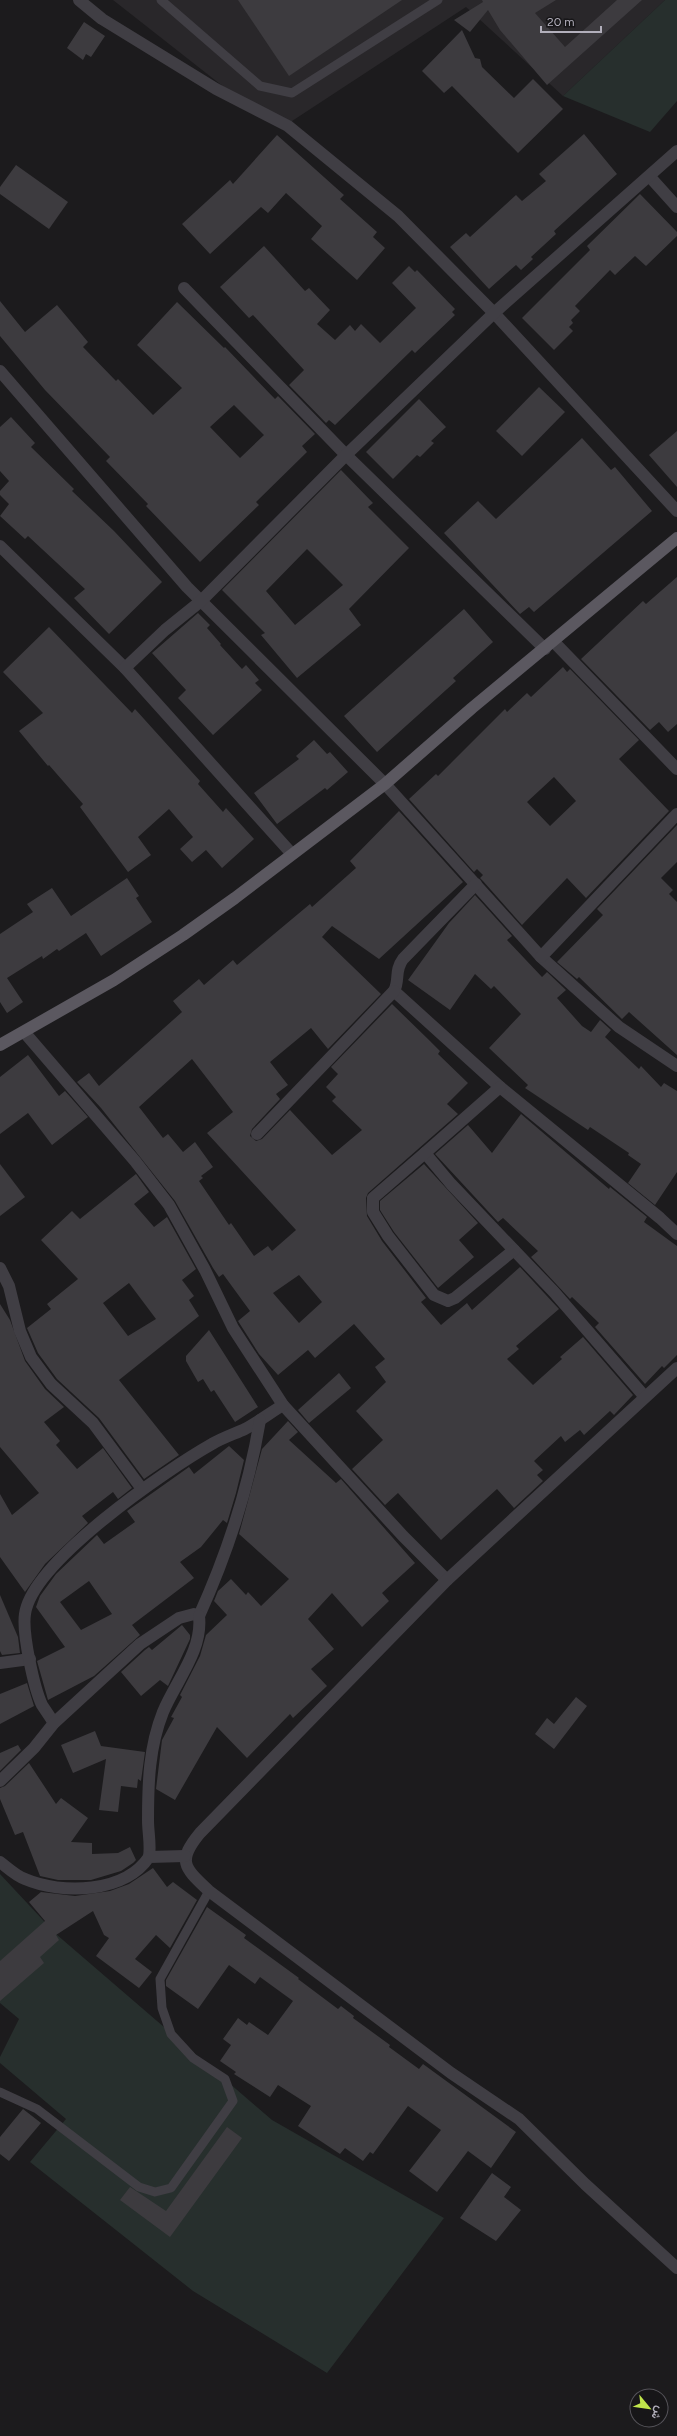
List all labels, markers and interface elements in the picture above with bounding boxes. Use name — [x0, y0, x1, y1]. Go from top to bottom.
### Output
scale bar — [541, 8, 601, 34]
text: 20 m — [547, 15, 575, 29]
north arrow — [629, 2388, 669, 2428]
text: ش — [648, 2404, 666, 2422]

